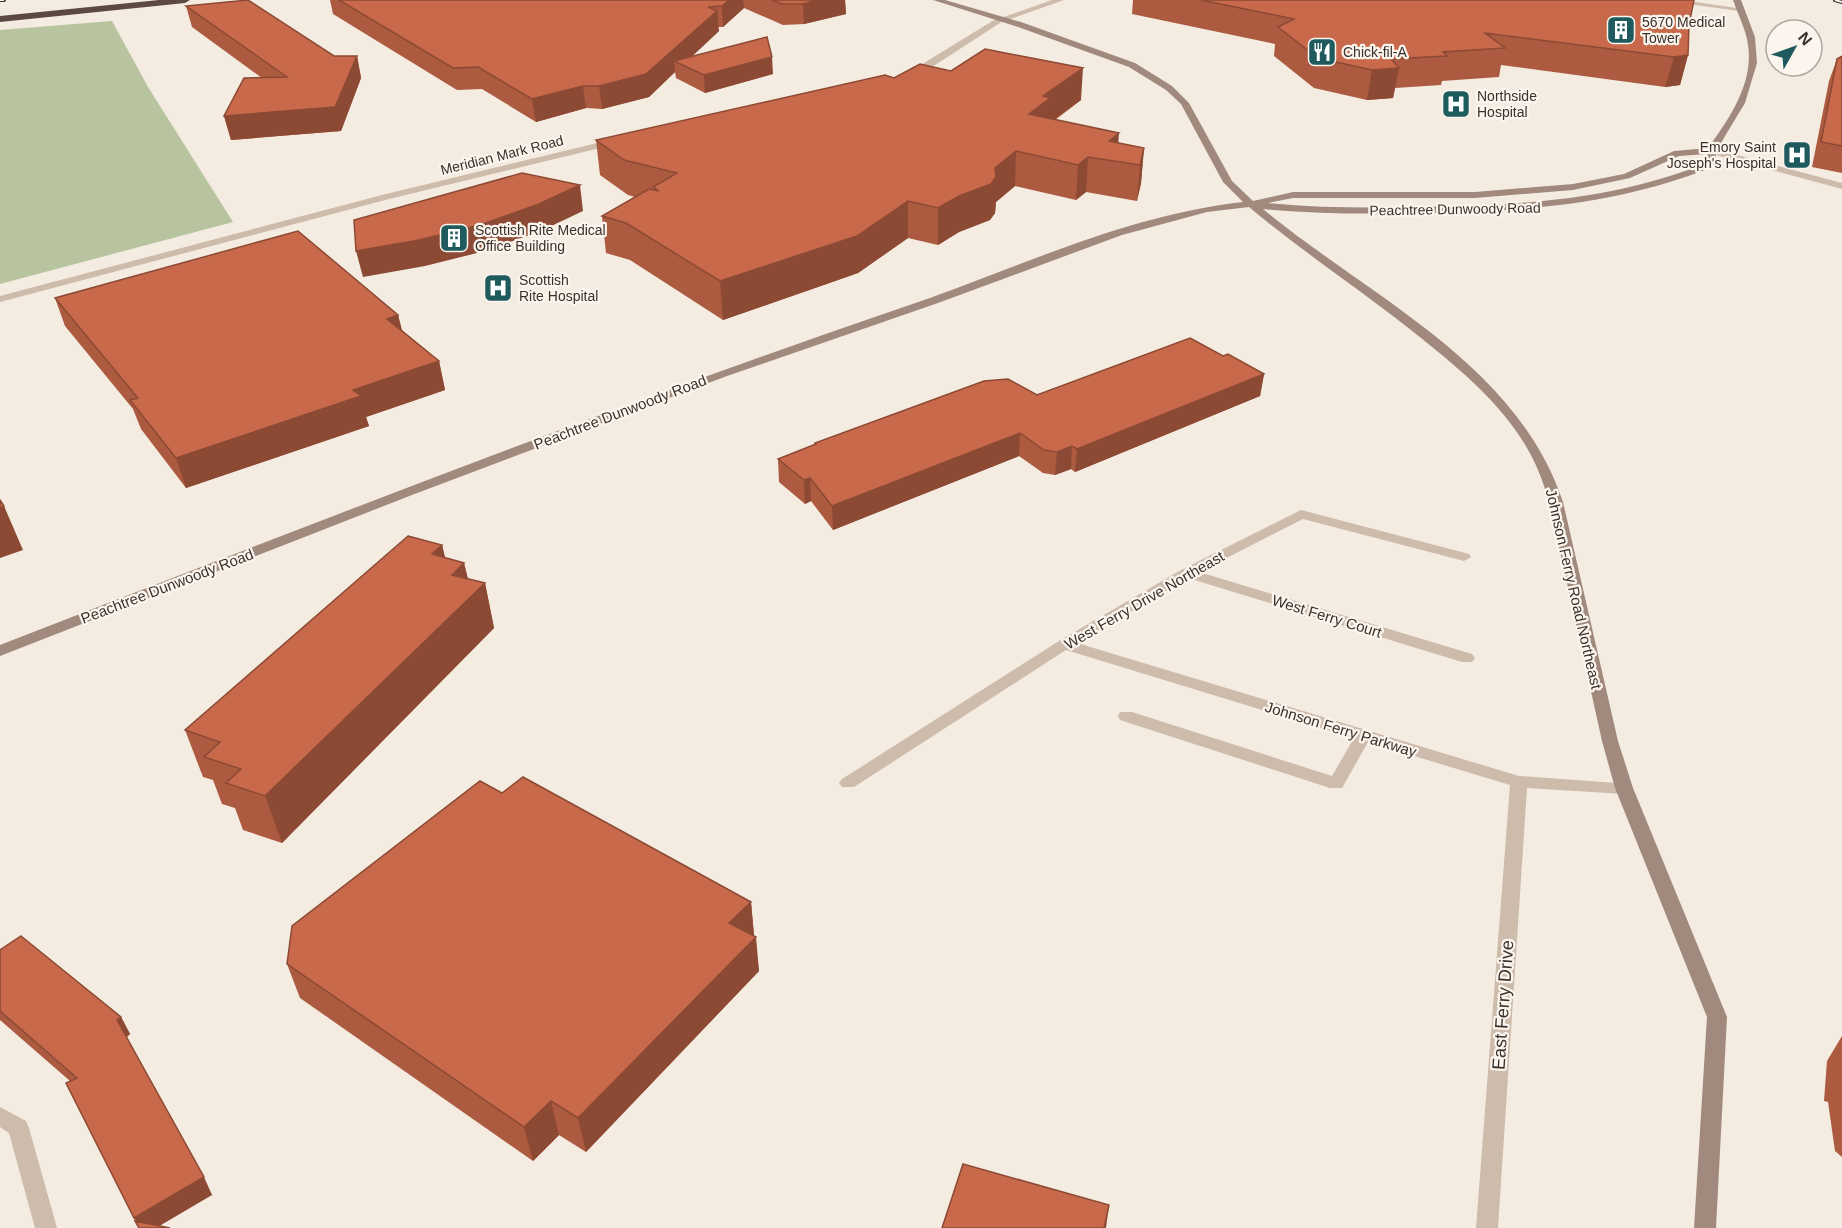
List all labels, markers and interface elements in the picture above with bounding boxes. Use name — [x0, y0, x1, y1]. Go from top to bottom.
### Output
building icon: 5670 Medical Tower — [1605, 14, 1637, 46]
place label: 5670 Medical Tower — [1642, 14, 1725, 46]
north arrow — [1764, 18, 1824, 78]
text: N — [1795, 29, 1815, 49]
restaurant icon: Chick-fil-A — [1306, 36, 1338, 68]
place label: Chick-fil-A — [1343, 44, 1407, 60]
hospital icon: Northside Hospital — [1440, 88, 1472, 120]
place label: Northside Hospital — [1477, 88, 1537, 120]
street label: Meridian Mark Road — [439, 132, 565, 178]
place label: Emory Saint Joseph's Hospital — [1667, 139, 1776, 171]
hospital icon: Emory Saint Joseph's Hospital — [1781, 139, 1813, 171]
street label: Peachtree Dunwoody Road — [1369, 200, 1541, 218]
building icon: Scottish Rite Medical Office Building — [438, 222, 470, 254]
place label: Scottish Rite Medical Office Building — [475, 222, 606, 254]
hospital icon: Scottish Rite Hospital — [482, 272, 514, 304]
place label: Scottish Rite Hospital — [519, 272, 598, 304]
street label: Peachtree Dunwoody Road — [531, 371, 709, 453]
street label: Johnson Ferry Road Northeast — [1543, 487, 1606, 692]
street label: Peachtree Dunwoody Road — [78, 545, 256, 627]
street label: West Ferry Drive Northeast — [1061, 547, 1228, 653]
street label: West Ferry Court — [1270, 591, 1385, 641]
street label: Johnson Ferry Parkway — [1263, 698, 1419, 760]
street label: East Ferry Drive — [1488, 939, 1518, 1071]

